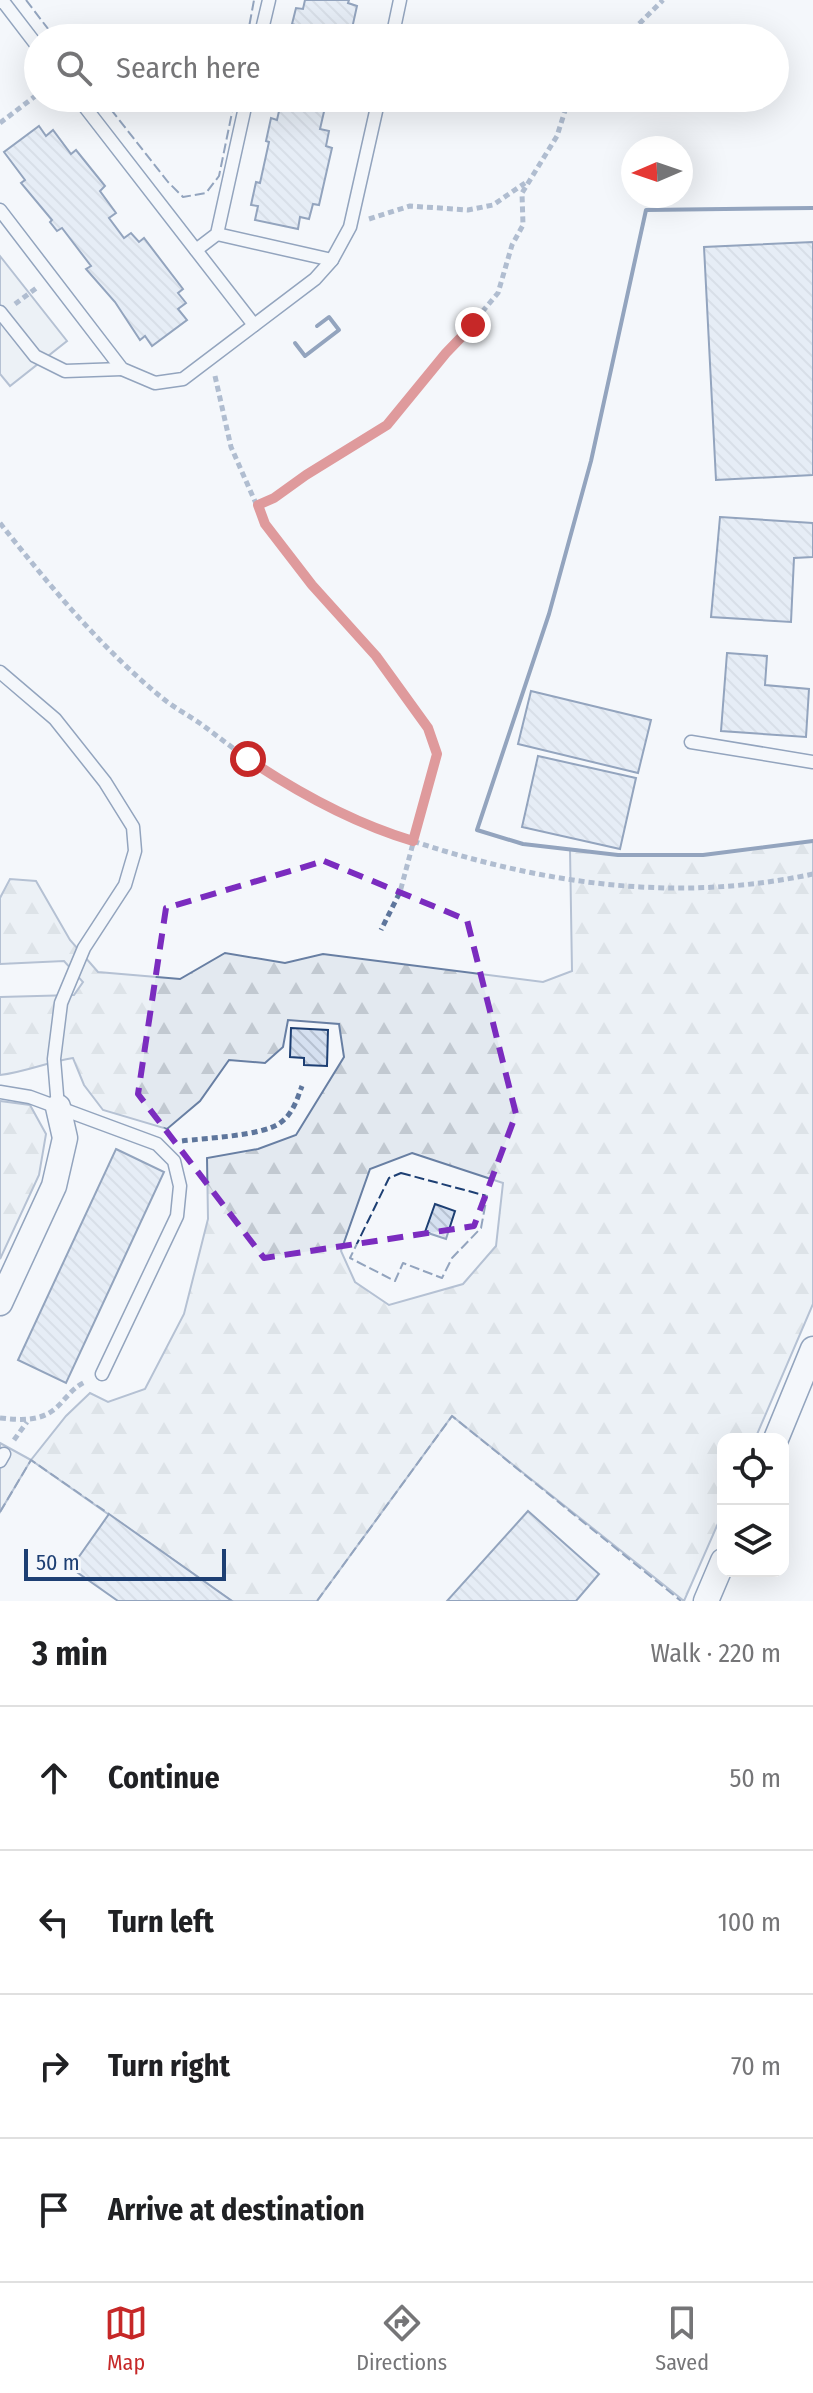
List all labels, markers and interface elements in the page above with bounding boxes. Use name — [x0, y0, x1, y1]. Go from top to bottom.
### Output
search box — [24, 24, 789, 112]
icon: search — [52, 46, 96, 90]
text: Search here — [116, 50, 261, 86]
north arrow — [621, 136, 693, 208]
route end — [455, 307, 491, 343]
route start — [230, 741, 266, 777]
map controls — [717, 1433, 789, 1577]
button: locate — [717, 1433, 789, 1505]
button: layers — [717, 1505, 789, 1577]
scale bar — [24, 1545, 226, 1581]
text: 50 m — [36, 1549, 80, 1576]
text: 3 min — [32, 1633, 108, 1674]
text: Walk · 220 m — [651, 1638, 781, 1669]
icon: ahead — [32, 1756, 76, 1800]
text: Continue — [108, 1760, 220, 1796]
text: 50 m — [729, 1763, 781, 1794]
icon: left — [32, 1900, 76, 1944]
text: Turn left — [108, 1904, 214, 1940]
text: 100 m — [718, 1907, 781, 1938]
icon: right — [32, 2044, 76, 2088]
text: Turn right — [108, 2048, 230, 2084]
text: 70 m — [731, 2051, 781, 2082]
icon: arrive — [32, 2188, 76, 2232]
text: Arrive at destination — [108, 2192, 365, 2228]
tab: Map — [104, 2301, 148, 2376]
tab: Directions — [356, 2301, 447, 2376]
tab: Saved — [655, 2301, 709, 2376]

